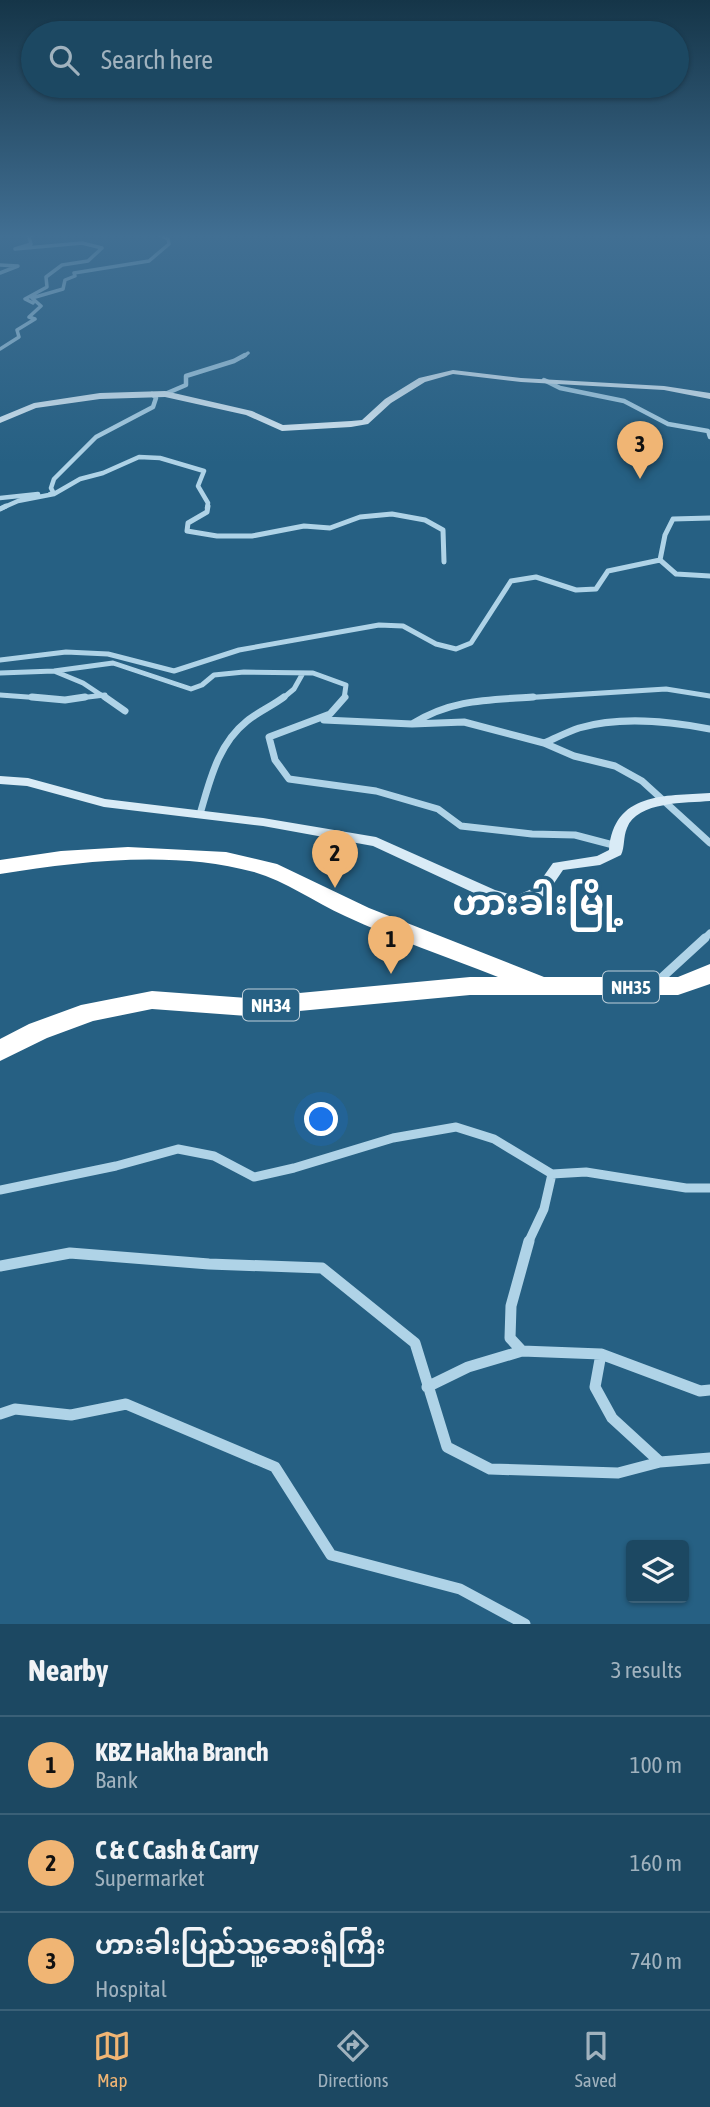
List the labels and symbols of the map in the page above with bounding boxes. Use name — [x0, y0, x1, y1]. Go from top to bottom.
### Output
pin: 3 — [617, 421, 663, 479]
pin: 2 — [312, 830, 358, 888]
district label: ဟားခါးမြို့ — [452, 879, 624, 932]
pin: 1 — [368, 916, 414, 974]
road number: NH35 — [603, 972, 659, 1002]
road number: NH34 — [243, 990, 299, 1021]
your location — [304, 1102, 338, 1136]

